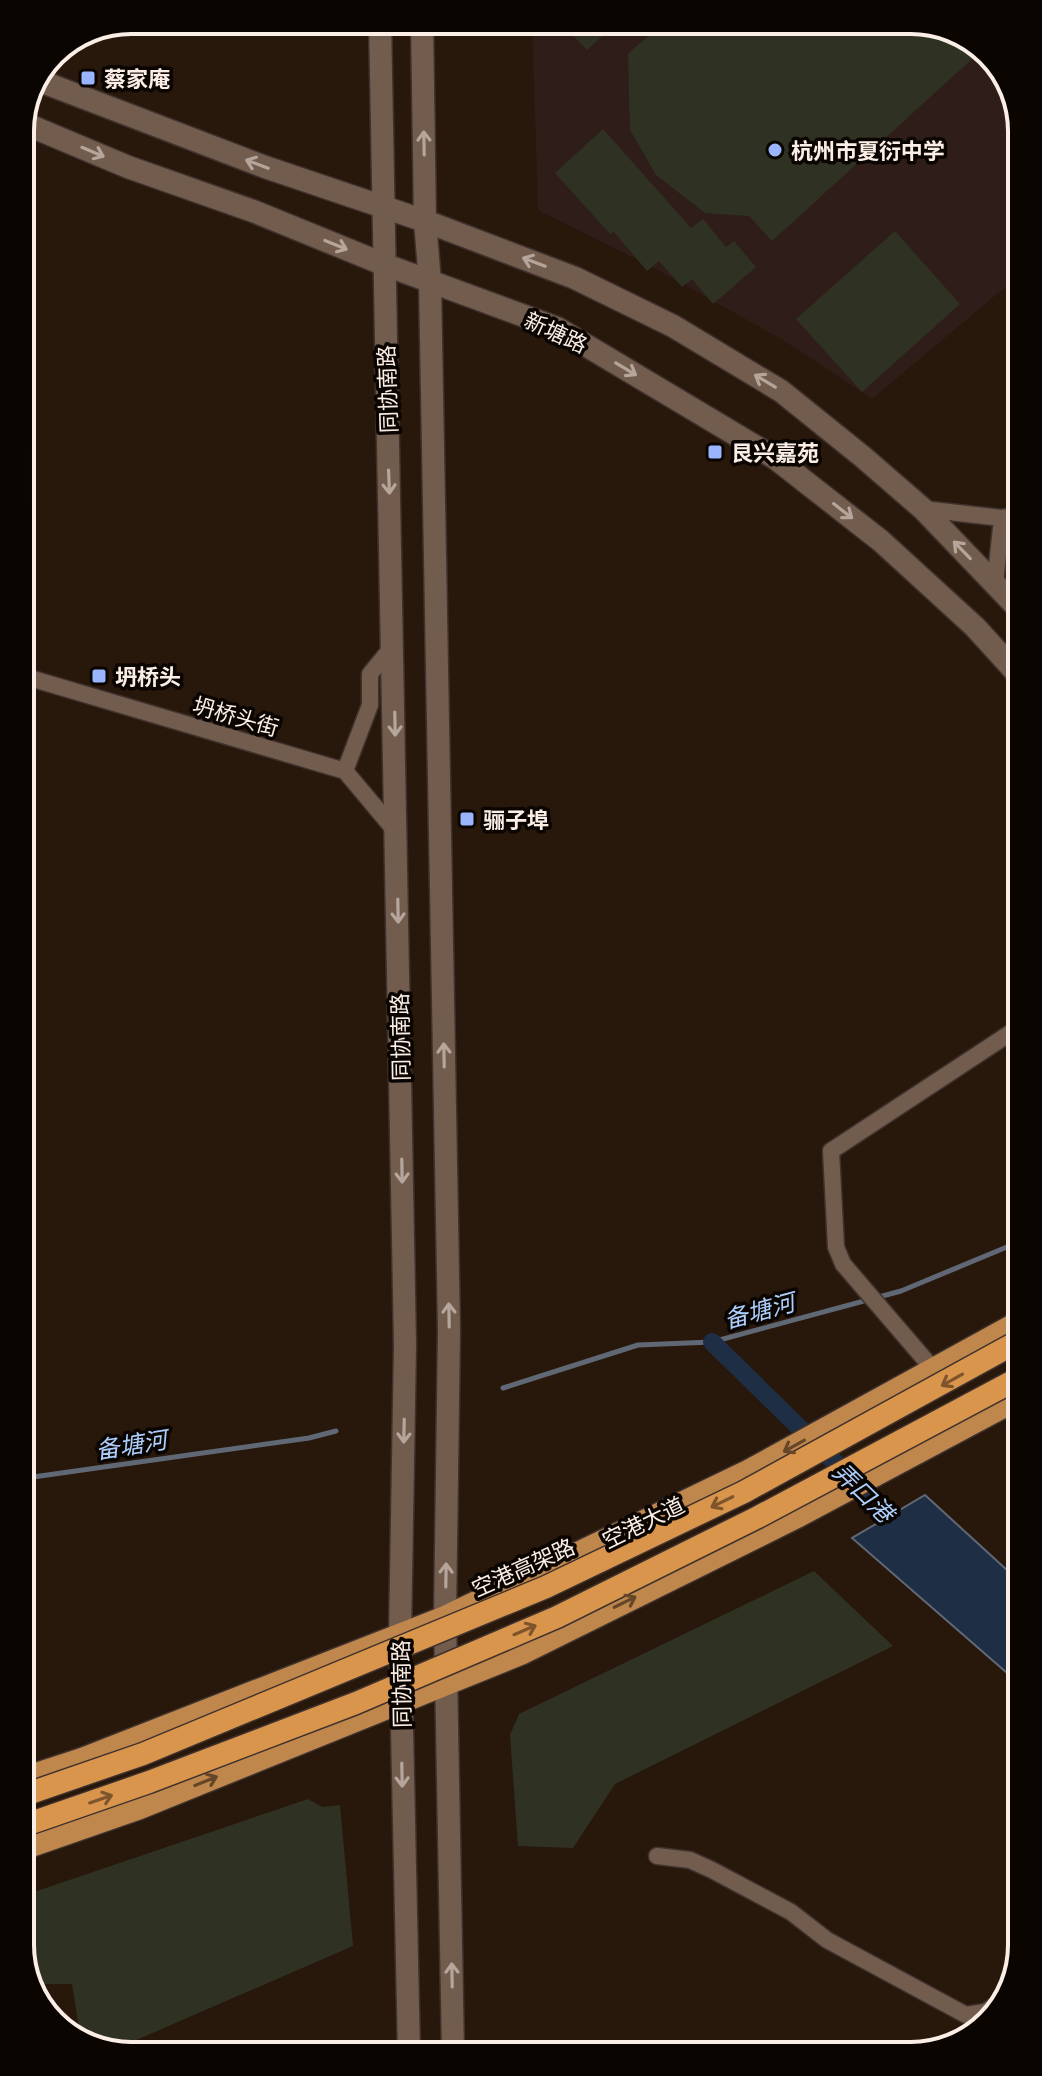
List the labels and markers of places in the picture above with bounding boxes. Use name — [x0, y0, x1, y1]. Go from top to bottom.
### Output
place label: 蔡家庵 — [104, 65, 170, 92]
marker: 蔡家庵 — [79, 69, 97, 87]
place label: 杭州市夏衍中学 — [791, 137, 945, 164]
marker: 杭州市夏衍中学 — [766, 141, 784, 159]
place label: 艮兴嘉苑 — [731, 439, 819, 466]
marker: 艮兴嘉苑 — [706, 443, 724, 461]
place label: 坍桥头 — [115, 663, 181, 690]
marker: 坍桥头 — [90, 667, 108, 685]
place label: 骊子埠 — [483, 806, 549, 833]
marker: 骊子埠 — [458, 810, 476, 828]

